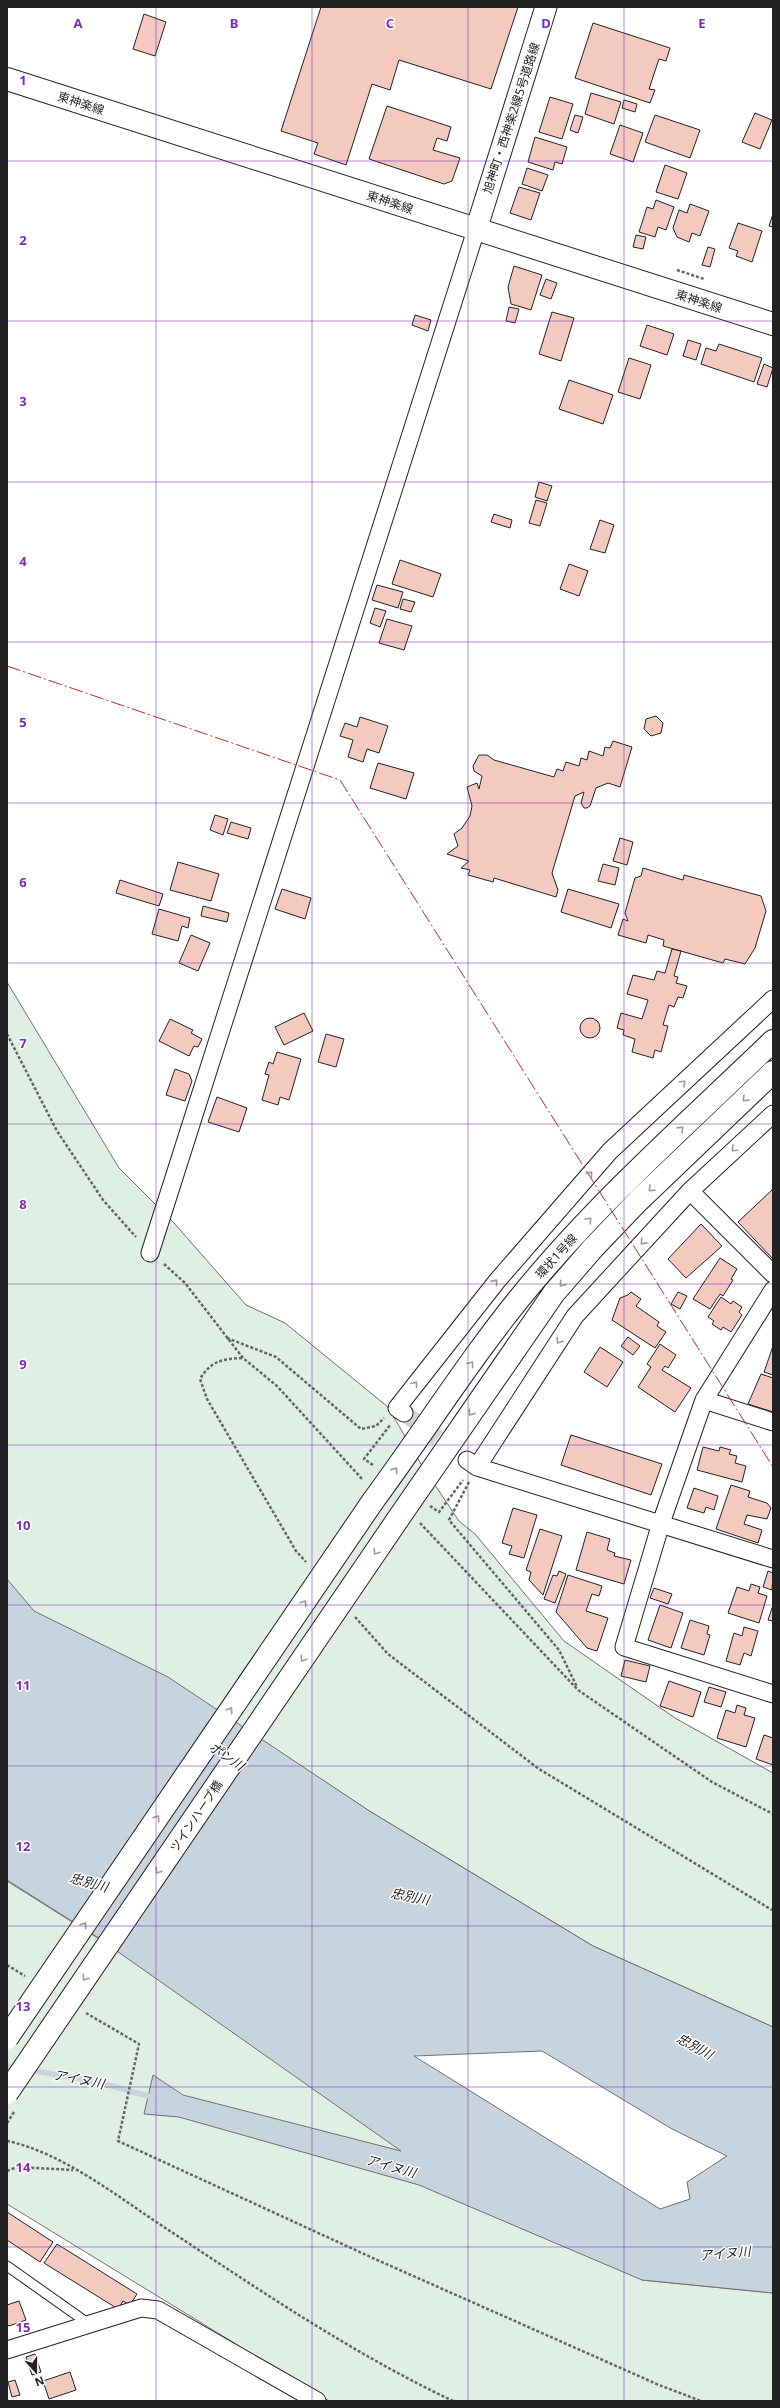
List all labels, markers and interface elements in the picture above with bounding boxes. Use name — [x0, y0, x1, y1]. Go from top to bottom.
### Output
text: A — [74, 14, 83, 32]
text: B — [230, 14, 238, 32]
text: C — [386, 14, 394, 32]
text: D — [541, 14, 551, 32]
text: E — [698, 14, 706, 32]
street label: 旭神町・西神楽2線5号道路線 — [479, 40, 543, 196]
text: 1 — [19, 71, 27, 89]
street label: 東神楽線 — [56, 87, 106, 119]
street label: 東神楽線 — [365, 186, 415, 218]
text: 2 — [19, 231, 27, 249]
street label: 東神楽線 — [674, 285, 724, 317]
text: 3 — [19, 392, 27, 410]
text: 4 — [19, 552, 27, 570]
text: 5 — [19, 713, 27, 731]
text: 6 — [19, 873, 27, 891]
text: 7 — [19, 1034, 27, 1052]
one-way arrow — [678, 1080, 686, 1088]
one-way arrow — [742, 1094, 750, 1102]
one-way arrow — [676, 1126, 684, 1134]
one-way arrow — [731, 1145, 739, 1152]
one-way arrow — [585, 1171, 592, 1178]
one-way arrow — [648, 1184, 656, 1192]
text: 8 — [19, 1195, 27, 1213]
one-way arrow — [584, 1217, 592, 1225]
street label: 環状1号線 — [531, 1230, 581, 1282]
one-way arrow — [640, 1237, 648, 1245]
one-way arrow — [559, 1279, 567, 1287]
one-way arrow — [491, 1280, 498, 1287]
one-way arrow — [556, 1337, 564, 1344]
text: 9 — [19, 1355, 27, 1373]
one-way arrow — [466, 1361, 473, 1368]
one-way arrow — [410, 1382, 417, 1389]
one-way arrow — [468, 1409, 476, 1416]
one-way arrow — [390, 1467, 397, 1474]
text: 10 — [16, 1516, 30, 1534]
one-way arrow — [374, 1547, 381, 1554]
one-way arrow — [299, 1600, 306, 1607]
one-way arrow — [300, 1655, 307, 1662]
text: 11 — [16, 1676, 30, 1694]
one-way arrow — [226, 1707, 233, 1714]
water label: ポン川 — [206, 1738, 250, 1775]
street label: ツインハープ橋 — [166, 1777, 226, 1855]
one-way arrow — [152, 1815, 159, 1822]
text: 12 — [16, 1837, 30, 1855]
one-way arrow — [156, 1866, 163, 1873]
water label: 忠別川 — [68, 1868, 112, 1896]
water label: 忠別川 — [389, 1883, 433, 1909]
one-way arrow — [79, 1922, 87, 1929]
one-way arrow — [82, 1974, 90, 1981]
text: 13 — [16, 1997, 30, 2015]
water label: 忠別川 — [674, 2029, 718, 2064]
water label: アイヌ川 — [52, 2065, 108, 2093]
water label: アイヌ川 — [364, 2150, 420, 2182]
text: 14 — [16, 2158, 31, 2176]
water label: アイヌ川 — [699, 2242, 753, 2264]
text: 15 — [16, 2318, 30, 2336]
north arrow — [16, 2352, 56, 2392]
text: N — [33, 2373, 47, 2390]

